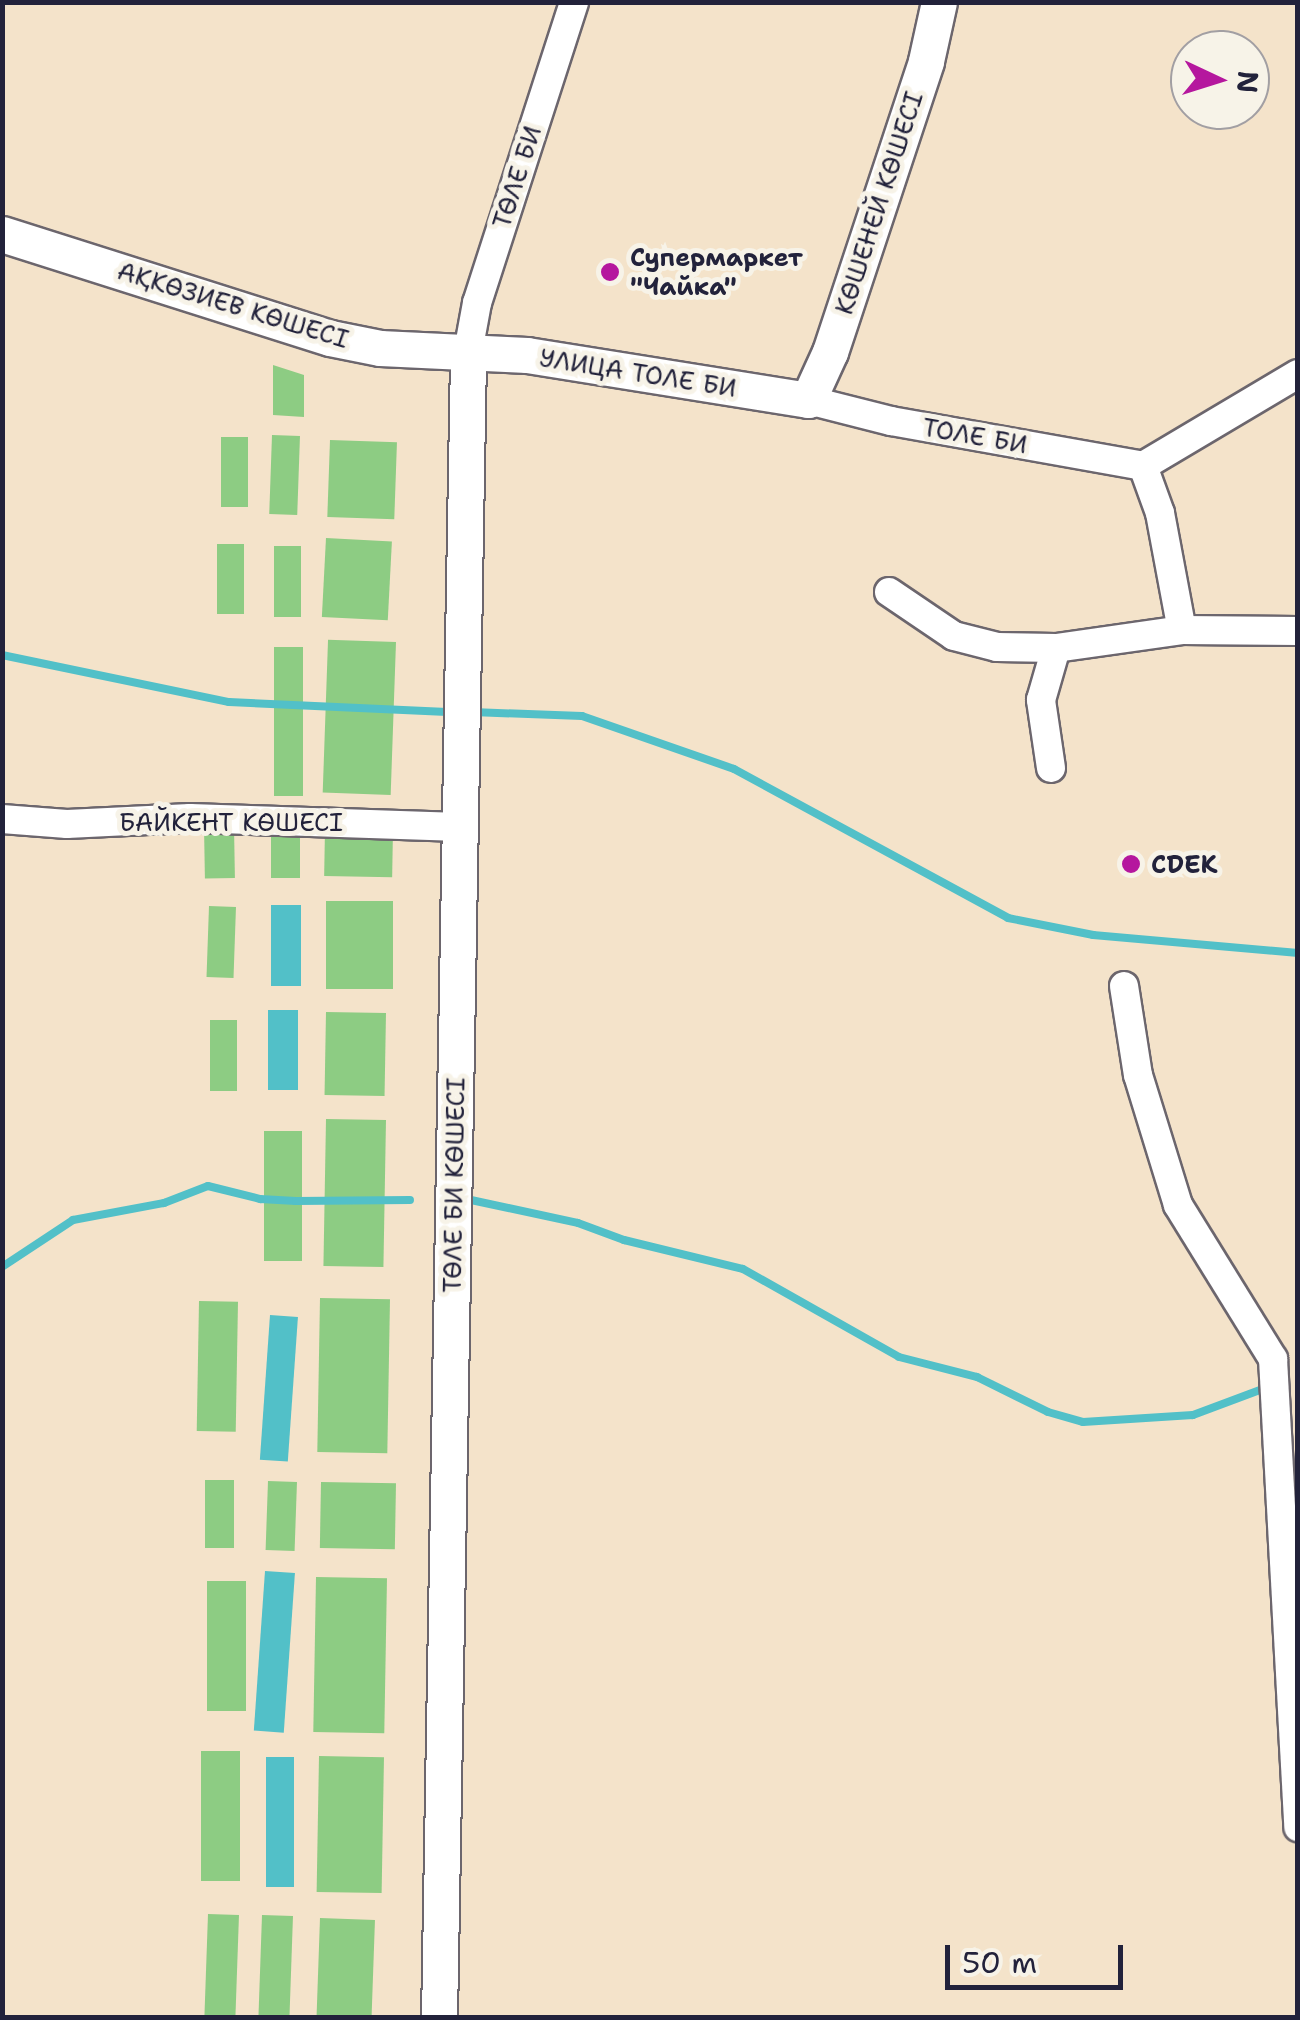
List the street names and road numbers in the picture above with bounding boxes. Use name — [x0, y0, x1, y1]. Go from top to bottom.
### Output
street label: КӨШЕНЕЙ КӨШЕСІ — [829, 88, 929, 318]
street label: ТӨЛЕ БИ — [486, 122, 548, 232]
street label: АҚКӨЗИЕВ КӨШЕСІ — [114, 256, 352, 354]
street label: УЛИЦА ТОЛЕ БИ — [537, 343, 739, 403]
street label: ТОЛЕ БИ — [920, 412, 1030, 460]
street label: БАЙКЕНТ КӨШЕСІ — [119, 807, 343, 837]
street label: ТӨЛЕ БИ КӨШЕСІ — [437, 1077, 471, 1293]

